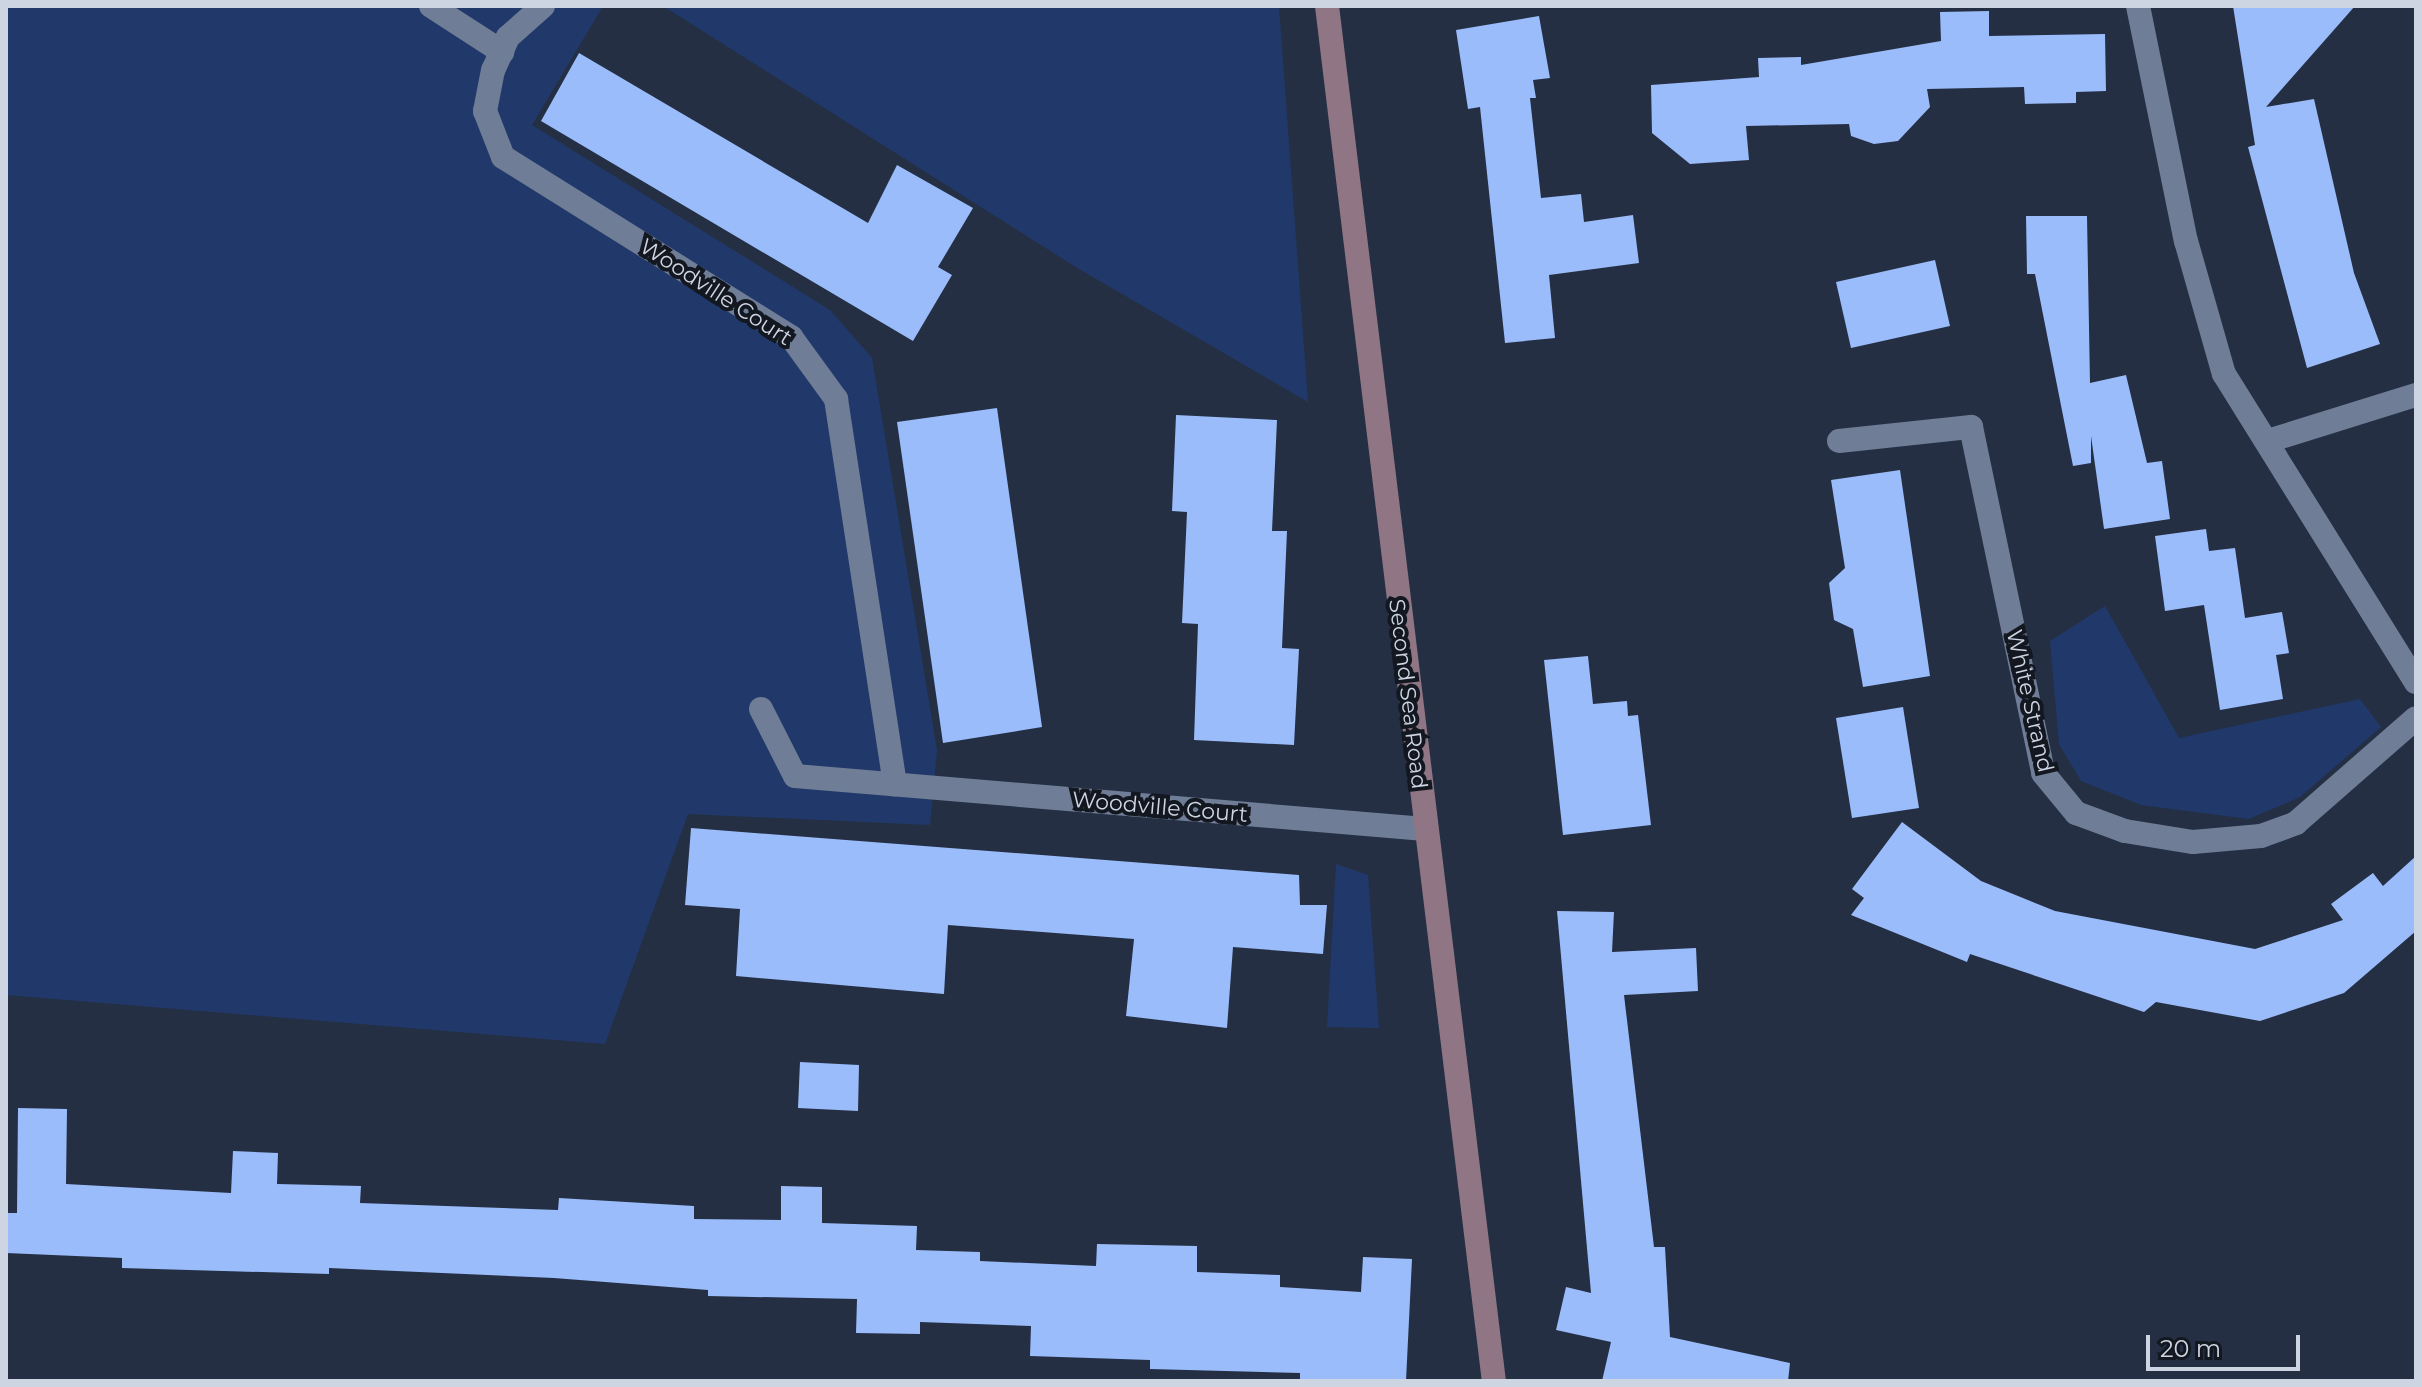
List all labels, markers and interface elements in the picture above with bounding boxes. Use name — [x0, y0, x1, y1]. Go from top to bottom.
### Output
street label: Woodville Court — [635, 233, 797, 351]
street label: Second Sea Road — [1383, 598, 1433, 790]
street label: White Strand — [2001, 627, 2059, 775]
street label: Woodville Court — [1071, 786, 1249, 828]
scale bar — [2150, 1319, 2304, 1369]
text: 20 m — [2160, 1334, 2221, 1363]

